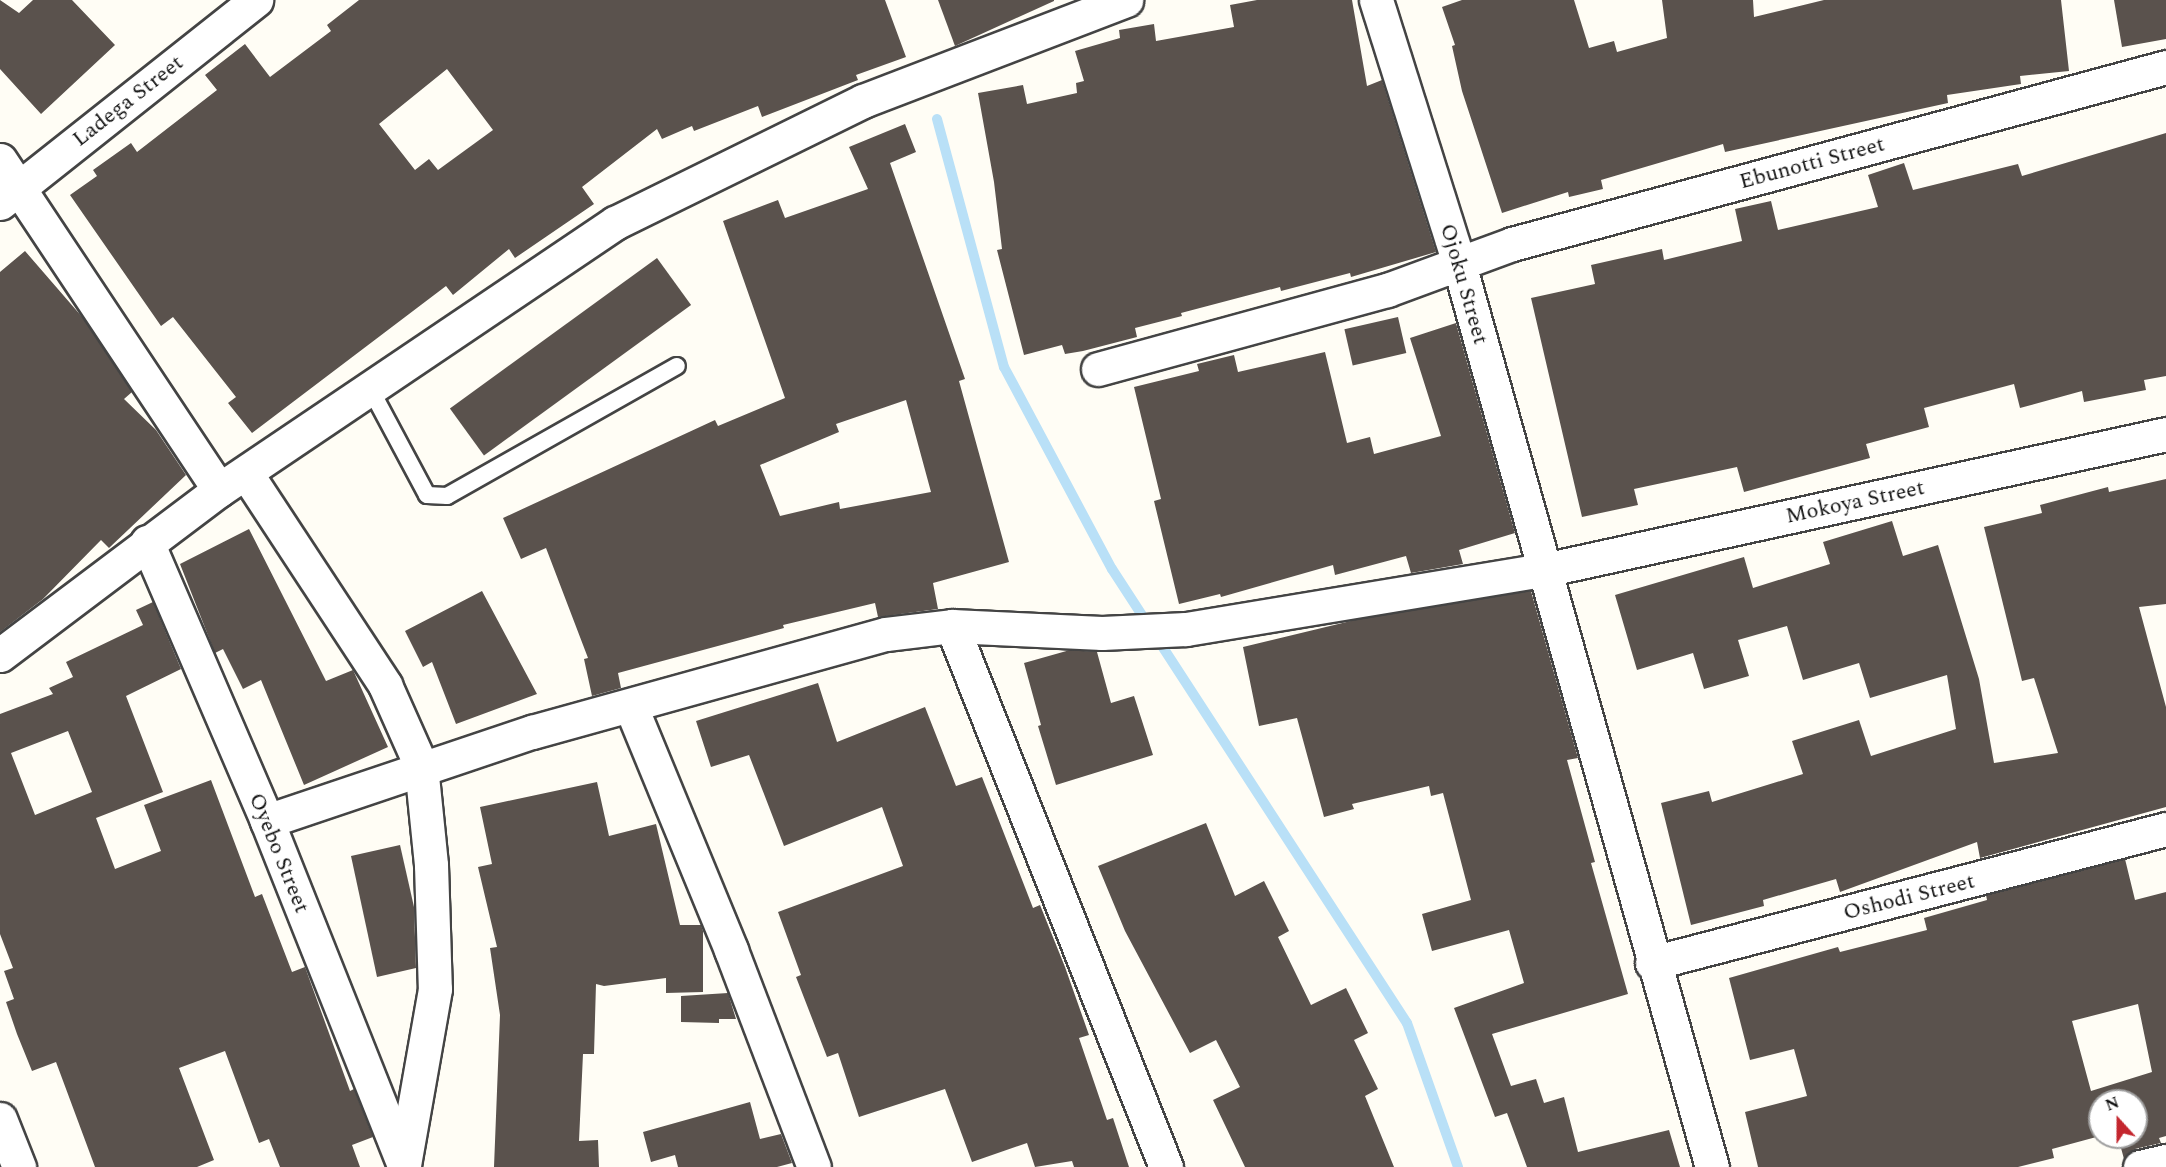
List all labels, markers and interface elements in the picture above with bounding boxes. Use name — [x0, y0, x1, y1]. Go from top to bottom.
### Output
street label: Ladega Street — [67, 50, 189, 152]
street label: Ebunotti Street — [1736, 131, 1888, 195]
street label: Ojoku Street — [1434, 221, 1494, 347]
street label: Mokoya Street — [1783, 474, 1927, 530]
street label: Oyebo Street — [243, 789, 315, 917]
street label: Oshodi Street — [1841, 868, 1977, 926]
north arrow — [2088, 1089, 2148, 1149]
text: N — [2102, 1091, 2123, 1118]

